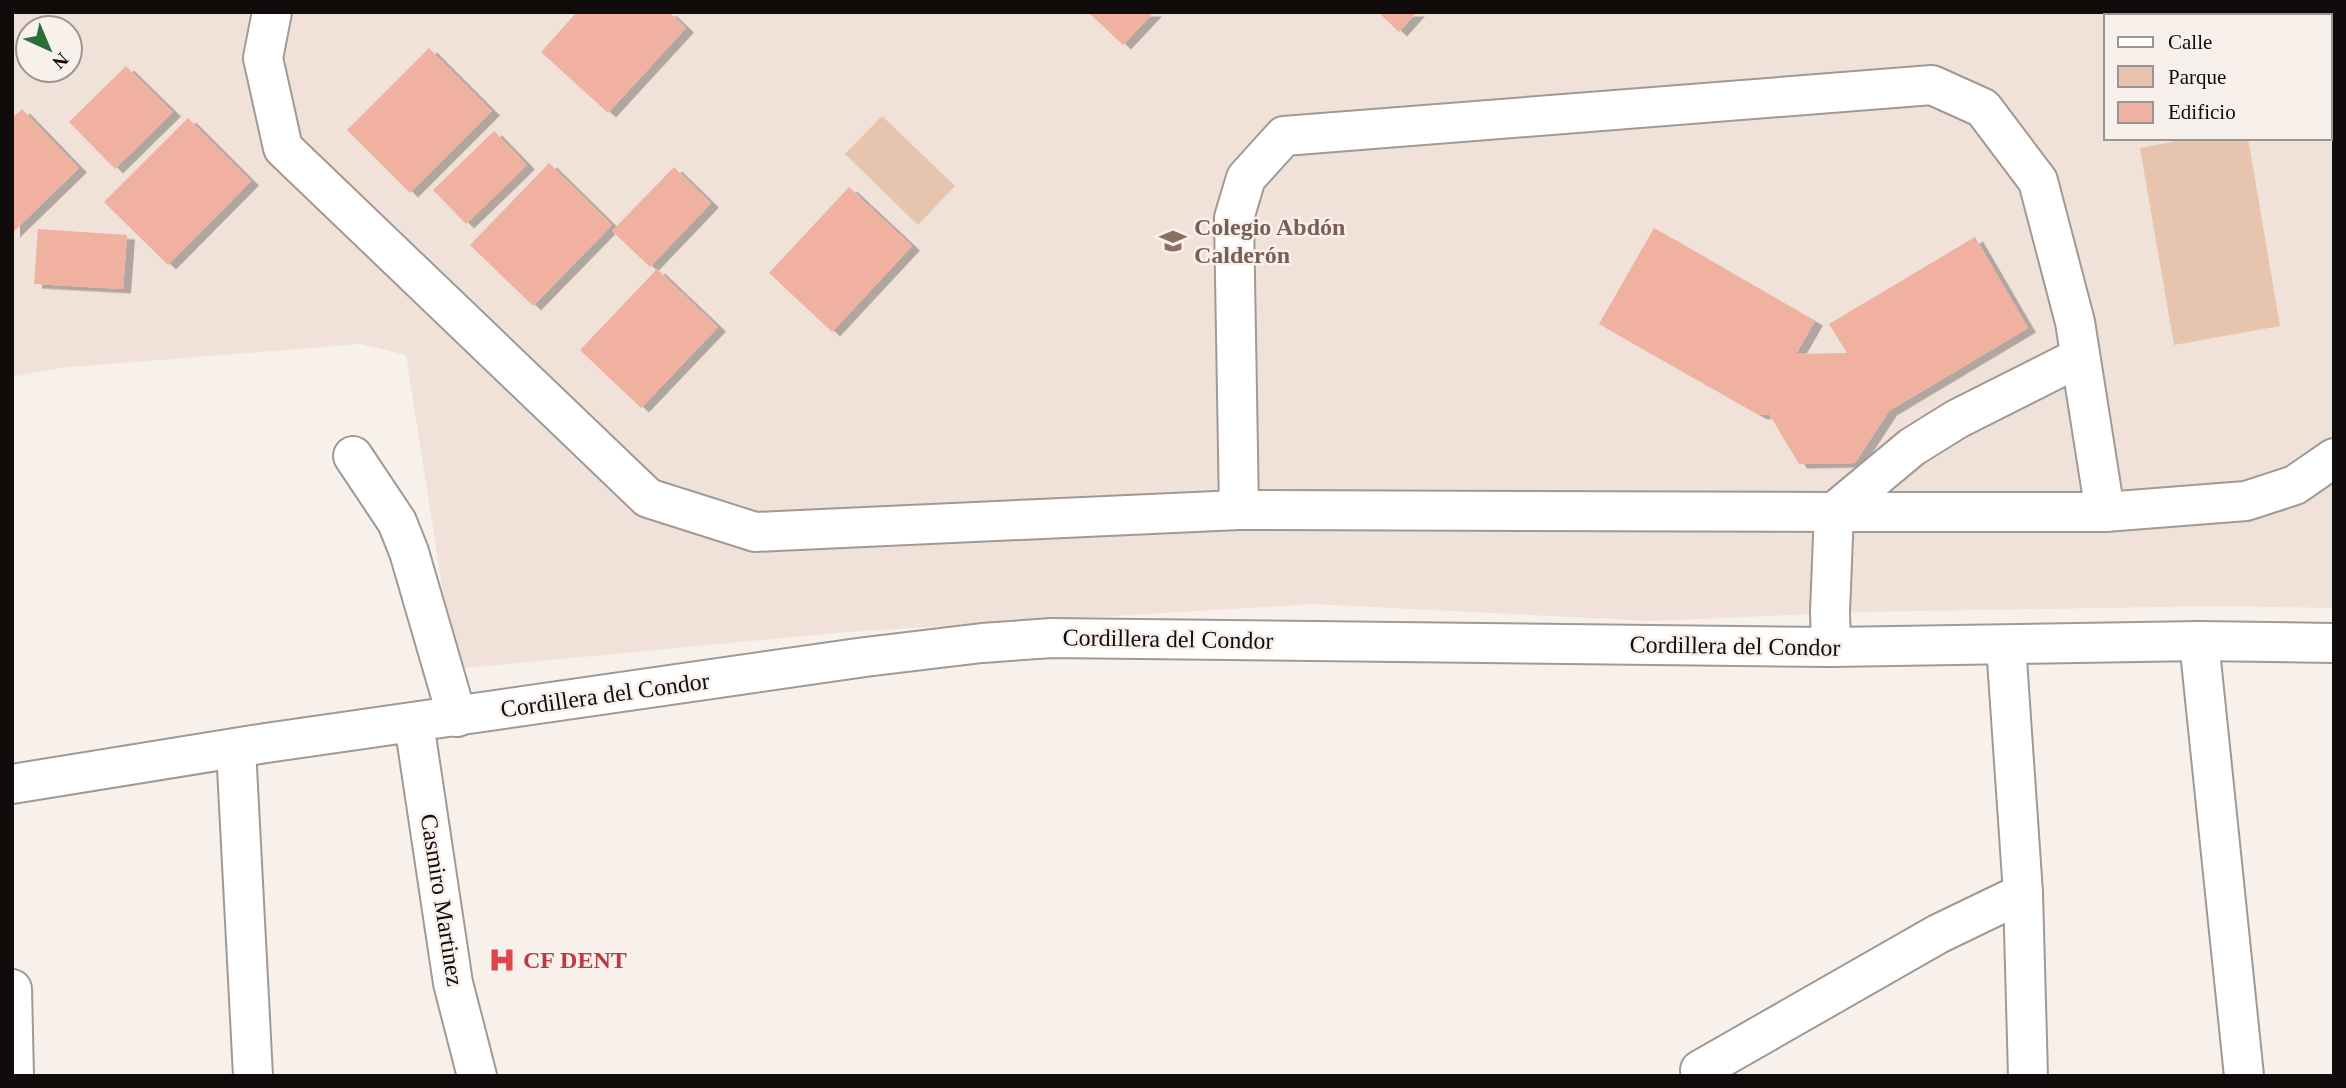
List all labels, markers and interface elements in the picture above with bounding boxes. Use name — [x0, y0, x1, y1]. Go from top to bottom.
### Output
north arrow — [14, 14, 84, 84]
legend — [2104, 14, 2332, 140]
text: Calle — [2168, 30, 2212, 54]
text: N — [48, 49, 73, 73]
text: Parque — [2168, 65, 2226, 89]
text: Edificio — [2168, 100, 2236, 124]
place label: Colegio Abdón Calderón — [1194, 214, 1345, 268]
school or university icon: Colegio Abdón Calderón — [1158, 226, 1188, 256]
street label: Cordillera del Condor — [1062, 624, 1274, 654]
street label: Cordillera del Condor — [1629, 631, 1841, 661]
street label: Cordillera del Condor — [499, 667, 711, 723]
street label: Casmiro Martinez — [416, 812, 468, 988]
hospital icon: CF DENT — [487, 945, 517, 975]
place label: CF DENT — [523, 947, 627, 973]

